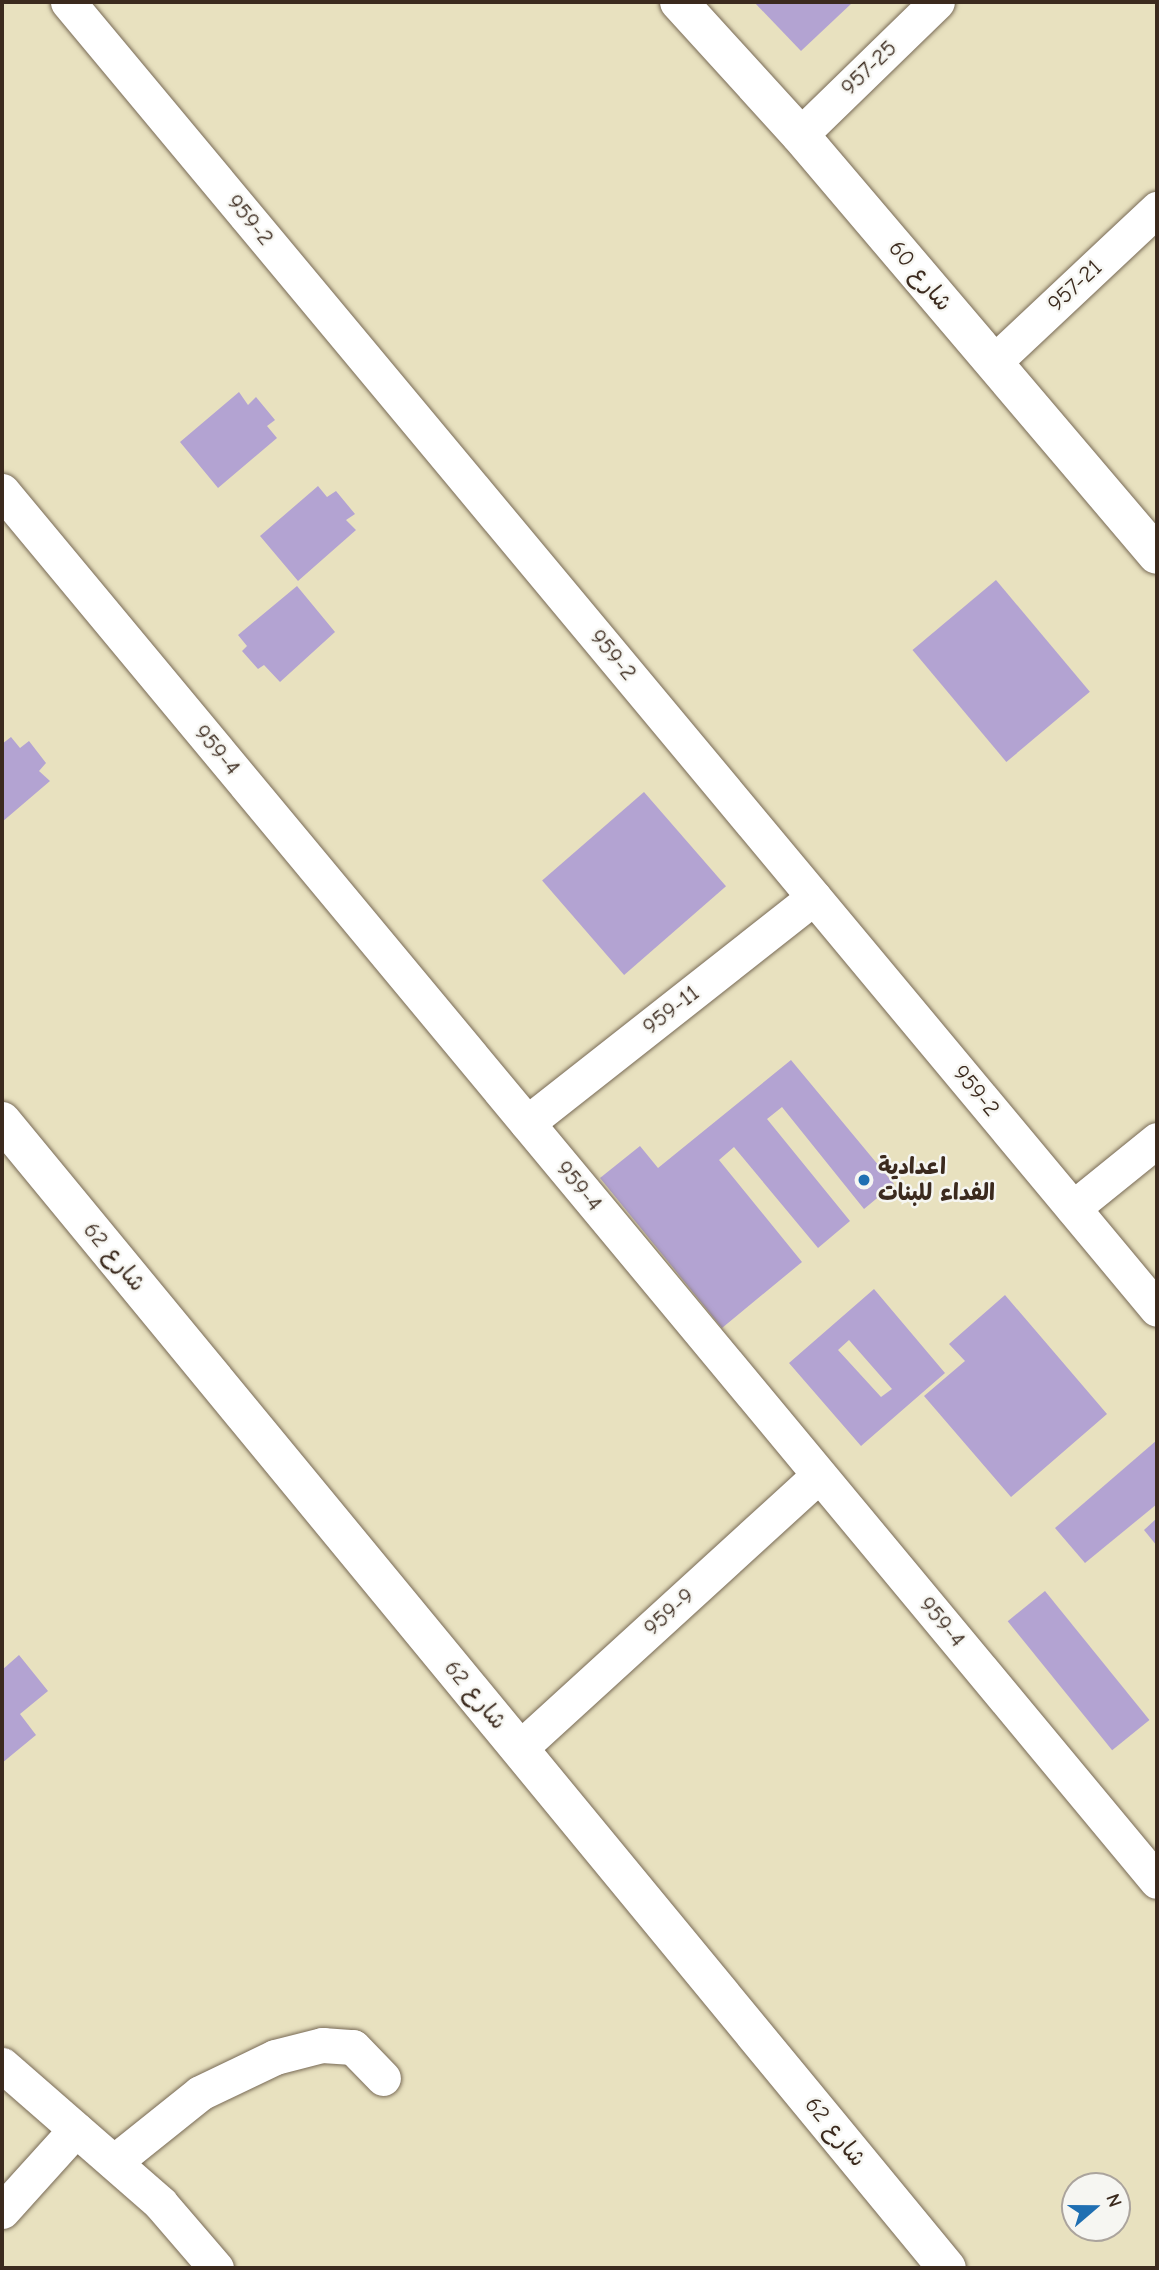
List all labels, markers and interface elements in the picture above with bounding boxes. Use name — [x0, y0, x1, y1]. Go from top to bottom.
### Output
street label: 957-25 — [835, 35, 903, 101]
street label: 959-2 — [221, 189, 279, 251]
street label: شارع 60 — [882, 235, 958, 317]
street label: 957-21 — [1042, 254, 1108, 318]
street label: 959-2 — [584, 624, 642, 686]
street label: 959-4 — [188, 719, 246, 781]
street label: 959-11 — [637, 979, 705, 1041]
street label: 959-2 — [947, 1060, 1005, 1122]
place label: اعدادية الفداء للبنات — [878, 1153, 995, 1207]
street label: 959-4 — [550, 1155, 608, 1217]
marker: اعدادية الفداء للبنات — [856, 1172, 872, 1188]
street label: شارع 62 — [77, 1217, 151, 1297]
street label: 959-9 — [638, 1582, 700, 1642]
street label: 959-4 — [913, 1591, 971, 1653]
street label: شارع 62 — [438, 1655, 512, 1735]
street label: شارع 62 — [798, 2091, 872, 2173]
north arrow — [1061, 2172, 1131, 2242]
text: N — [1101, 2191, 1126, 2210]

